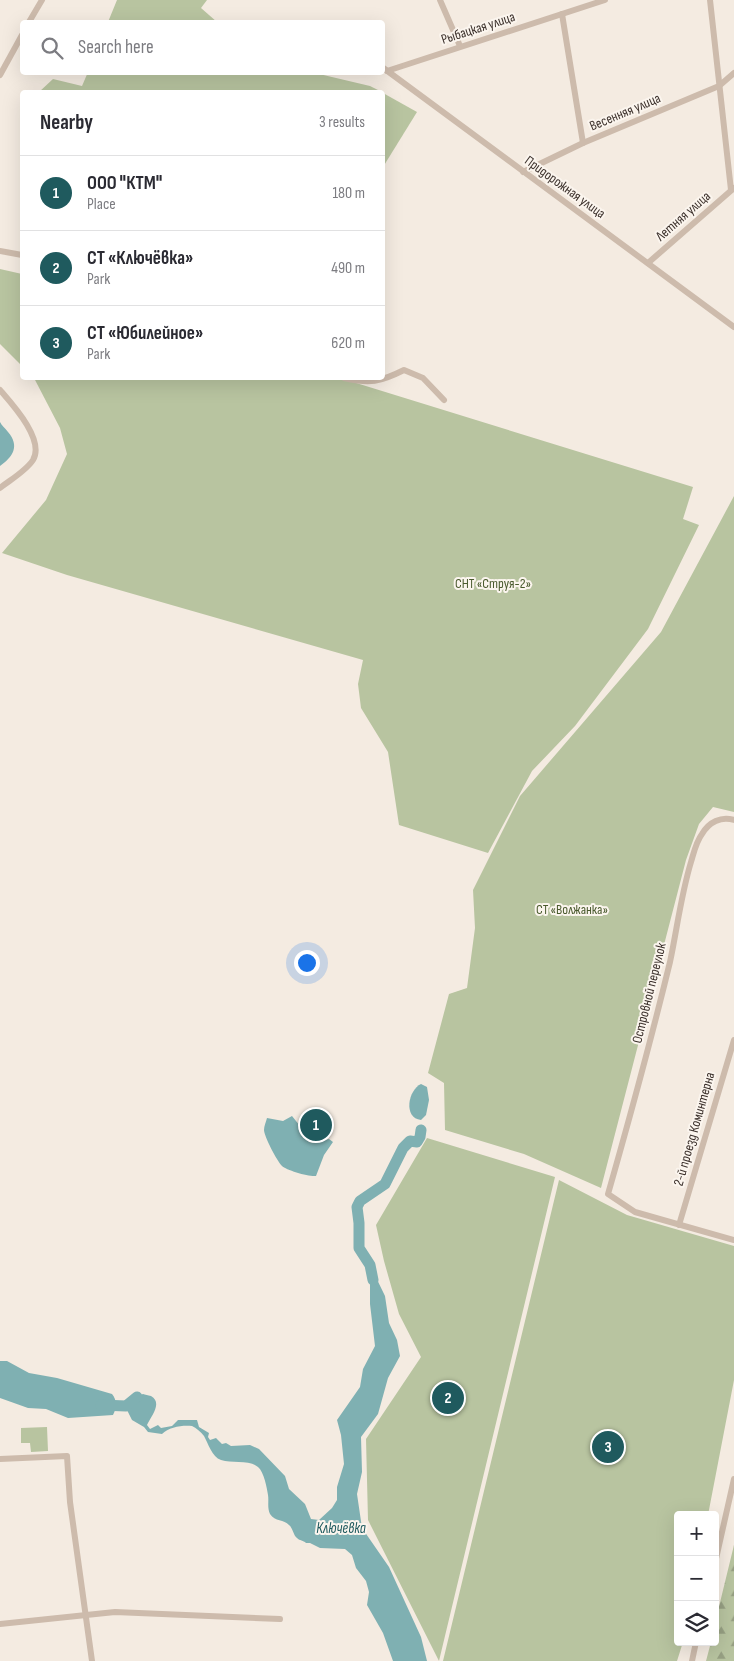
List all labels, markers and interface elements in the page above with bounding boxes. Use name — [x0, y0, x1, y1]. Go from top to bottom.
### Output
street label: Рыбацкая улица — [439, 8, 517, 48]
search box — [20, 20, 385, 75]
icon: search — [38, 34, 66, 62]
text: Search here — [78, 36, 154, 59]
street label: Весенняя улица — [587, 89, 663, 135]
text: Nearby — [40, 110, 93, 135]
text: 3 results — [319, 113, 365, 132]
street label: Придорожная улица — [521, 152, 609, 222]
text: ООО "КТМ" — [87, 172, 162, 195]
text: 1 — [53, 184, 59, 203]
text: 180 m — [332, 184, 365, 203]
street label: Летняя улица — [651, 188, 714, 245]
text: Place — [87, 195, 116, 214]
text: СТ «Ключёвка» — [87, 247, 193, 270]
text: 2 — [52, 259, 60, 278]
text: 490 m — [331, 259, 365, 278]
text: Park — [87, 270, 110, 289]
text: СТ «Юбилейное» — [87, 322, 203, 345]
text: 3 — [52, 334, 60, 353]
text: 620 m — [331, 334, 365, 353]
text: Park — [87, 345, 110, 364]
park label: СНТ «Струя-2» — [455, 575, 531, 592]
park label: СТ «Волжанка» — [536, 901, 608, 918]
street label: Островной переулок — [628, 940, 670, 1045]
your location — [294, 950, 320, 976]
street label: 2-й проезд Коминтерна — [670, 1070, 718, 1188]
pin: 1 — [300, 1106, 332, 1144]
pin: 2 — [432, 1379, 464, 1417]
pin: 3 — [592, 1428, 624, 1466]
map controls — [674, 1511, 719, 1646]
button: + — [674, 1511, 719, 1556]
water label: Ключёвка — [316, 1519, 366, 1538]
button: − — [674, 1556, 719, 1601]
button: layers — [674, 1601, 719, 1646]

